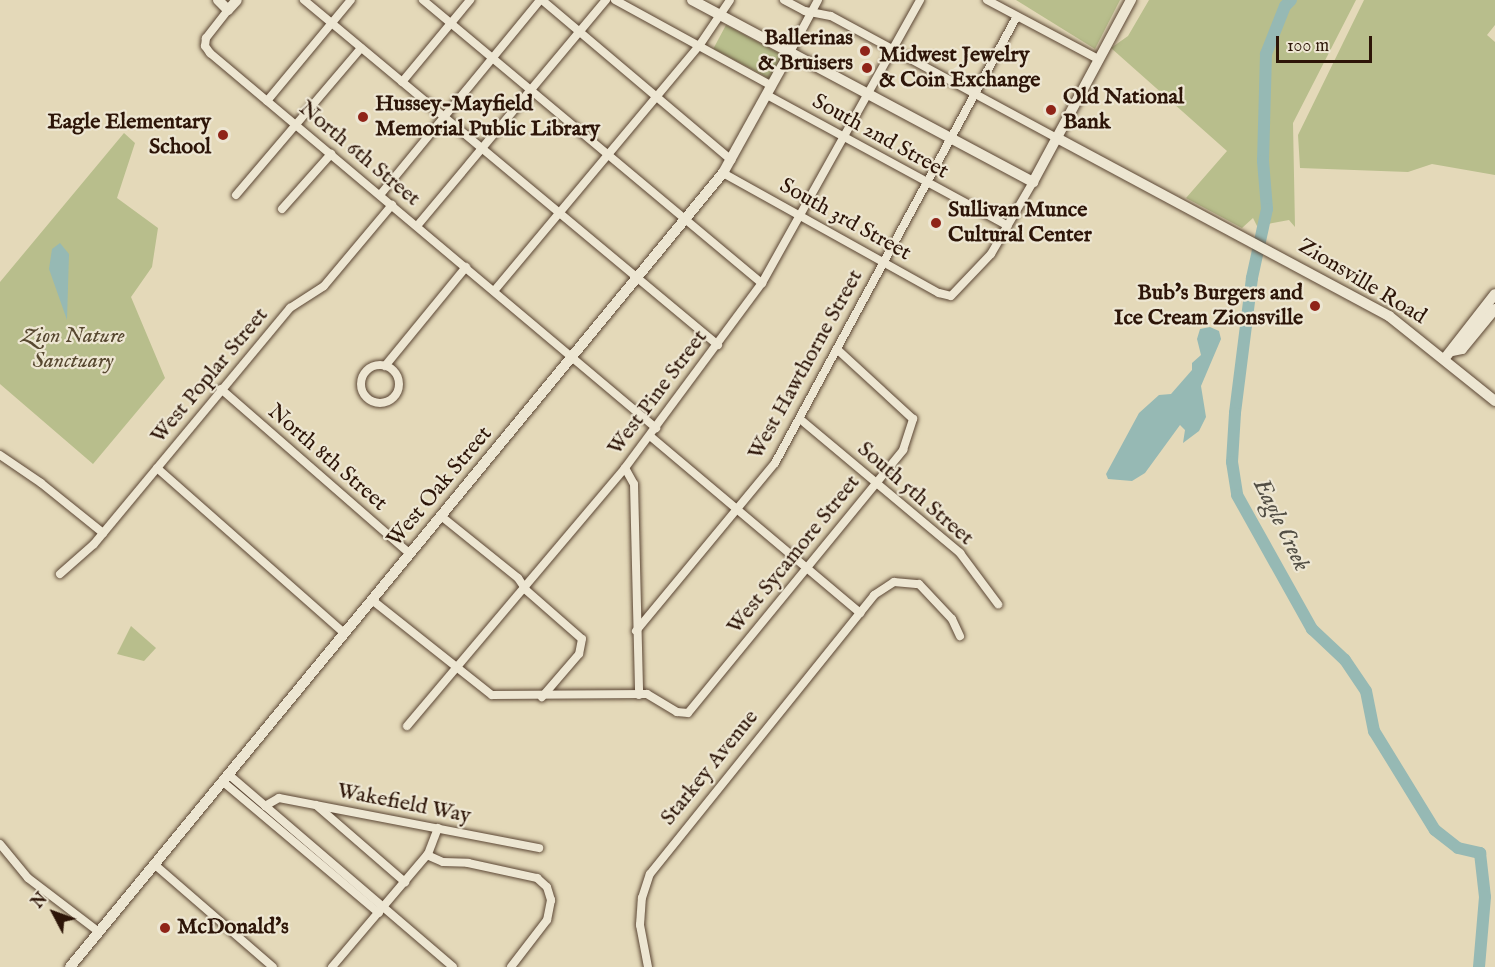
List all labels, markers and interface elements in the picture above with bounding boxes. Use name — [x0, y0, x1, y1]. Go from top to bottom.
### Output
scale bar — [1279, 24, 1375, 62]
place label: Ballerinas & Bruisers — [758, 25, 853, 76]
text: 100 m — [1287, 35, 1329, 58]
place label: Midwest Jewelry & Coin Exchange — [879, 42, 1040, 94]
marker: Ballerinas & Bruisers — [858, 44, 872, 58]
marker: Midwest Jewelry & Coin Exchange — [860, 61, 874, 75]
place label: Old National Bank — [1063, 84, 1184, 136]
street label: South 2nd Street — [807, 89, 953, 185]
place label: Hussey-Mayfield Memorial Public Library — [375, 91, 600, 142]
street label: North 6th Street — [293, 96, 425, 212]
marker: Old National Bank — [1044, 103, 1058, 117]
place label: Eagle Elementary School — [48, 109, 211, 160]
marker: Hussey-Mayfield Memorial Public Library — [356, 110, 370, 124]
marker: Eagle Elementary School — [216, 128, 230, 142]
street label: South 3rd Street — [775, 173, 915, 267]
place label: Sullivan Munce Cultural Center — [948, 197, 1092, 248]
marker: Sullivan Munce Cultural Center — [929, 216, 943, 230]
street label: Zionsville Road — [1293, 233, 1431, 331]
street label: West Hawthorne Street — [743, 265, 869, 465]
place label: Bub's Burgers and Ice Cream Zionsville — [1114, 280, 1303, 332]
marker: Bub's Burgers and Ice Cream Zionsville — [1308, 299, 1322, 313]
street label: West Poplar Street — [146, 303, 274, 449]
park label: Zion Nature Sanctuary — [21, 323, 125, 374]
street label: West Pine Street — [602, 325, 714, 461]
street label: North 8th Street — [262, 399, 392, 517]
street label: West Oak Street — [382, 421, 498, 553]
street label: South 5th Street — [852, 436, 978, 552]
street label: West Sycamore Street — [722, 470, 866, 640]
water label: Eagle Creek — [1246, 474, 1316, 576]
street label: Starkey Avenue — [655, 705, 765, 831]
street label: Wakefield Way — [335, 778, 473, 830]
north arrow — [24, 883, 84, 943]
text: N — [28, 889, 53, 913]
place label: McDonald's — [177, 915, 289, 941]
marker: McDonald's — [158, 921, 172, 935]

